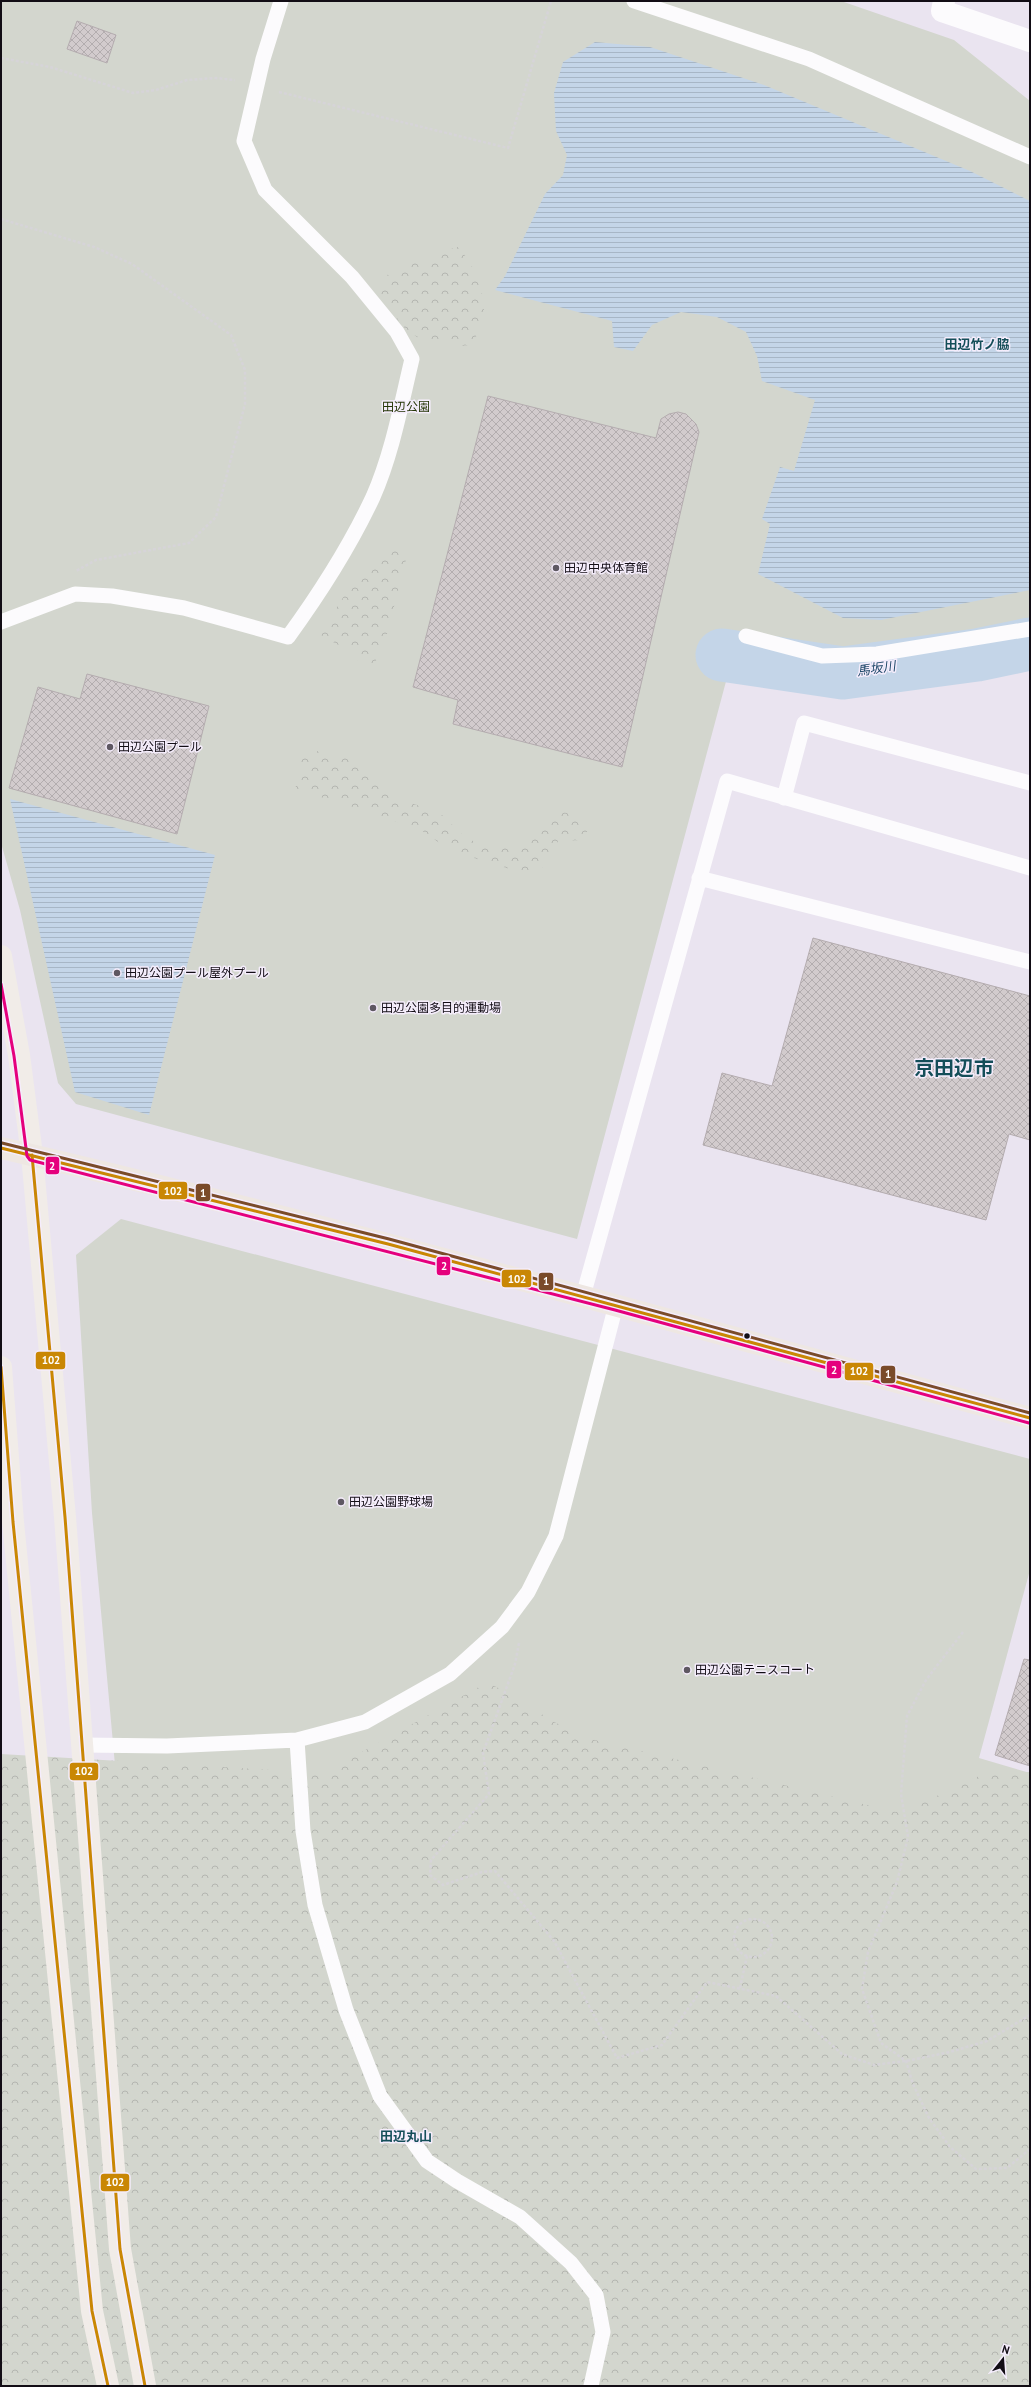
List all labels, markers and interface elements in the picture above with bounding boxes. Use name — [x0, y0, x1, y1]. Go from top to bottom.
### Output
district label: 田辺竹ノ脇 — [944, 336, 1010, 353]
park label: 田辺公園 — [382, 399, 430, 414]
place label: 田辺中央体育館 — [564, 560, 648, 575]
marker: 田辺中央体育館 — [551, 563, 561, 573]
water label: 馬坂川 — [856, 657, 899, 680]
place label: 田辺公園プール — [118, 739, 202, 754]
marker: 田辺公園プール — [105, 742, 115, 752]
place label: 田辺公園プール屋外プール — [125, 965, 269, 980]
marker: 田辺公園プール屋外プール — [112, 968, 122, 978]
place label: 田辺公園多目的運動場 — [381, 1000, 501, 1015]
marker: 田辺公園多目的運動場 — [368, 1003, 378, 1013]
district label: 京田辺市 — [914, 1055, 994, 1081]
line badge: 2 — [45, 1156, 60, 1175]
text: 2 — [49, 1159, 55, 1173]
line badge: 102 — [158, 1181, 188, 1200]
line badge: 1 — [195, 1183, 211, 1202]
text: 102 — [164, 1184, 182, 1198]
text: 1 — [200, 1186, 206, 1200]
line badge: 2 — [436, 1256, 451, 1276]
text: 2 — [441, 1259, 447, 1273]
line badge: 102 — [501, 1269, 532, 1288]
text: 102 — [508, 1272, 526, 1286]
line badge: 1 — [538, 1272, 554, 1291]
text: 1 — [543, 1274, 549, 1288]
unlabelled marker — [742, 1331, 752, 1341]
line badge: 102 — [35, 1351, 66, 1370]
text: 102 — [42, 1353, 60, 1367]
line badge: 2 — [826, 1360, 842, 1379]
line badge: 102 — [844, 1362, 874, 1381]
text: 2 — [831, 1363, 837, 1377]
text: 102 — [850, 1364, 868, 1378]
line badge: 1 — [880, 1365, 896, 1384]
text: 1 — [885, 1367, 891, 1381]
place label: 田辺公園野球場 — [349, 1494, 433, 1509]
marker: 田辺公園野球場 — [336, 1497, 346, 1507]
place label: 田辺公園テニスコート — [695, 1662, 815, 1677]
marker: 田辺公園テニスコート — [682, 1665, 692, 1675]
line badge: 102 — [69, 1762, 99, 1781]
text: 102 — [75, 1764, 93, 1778]
district label: 田辺丸山 — [380, 2128, 432, 2145]
line badge: 102 — [100, 2173, 130, 2192]
text: 102 — [106, 2175, 124, 2189]
north arrow — [983, 2339, 1023, 2379]
text: N — [1000, 2342, 1011, 2357]

